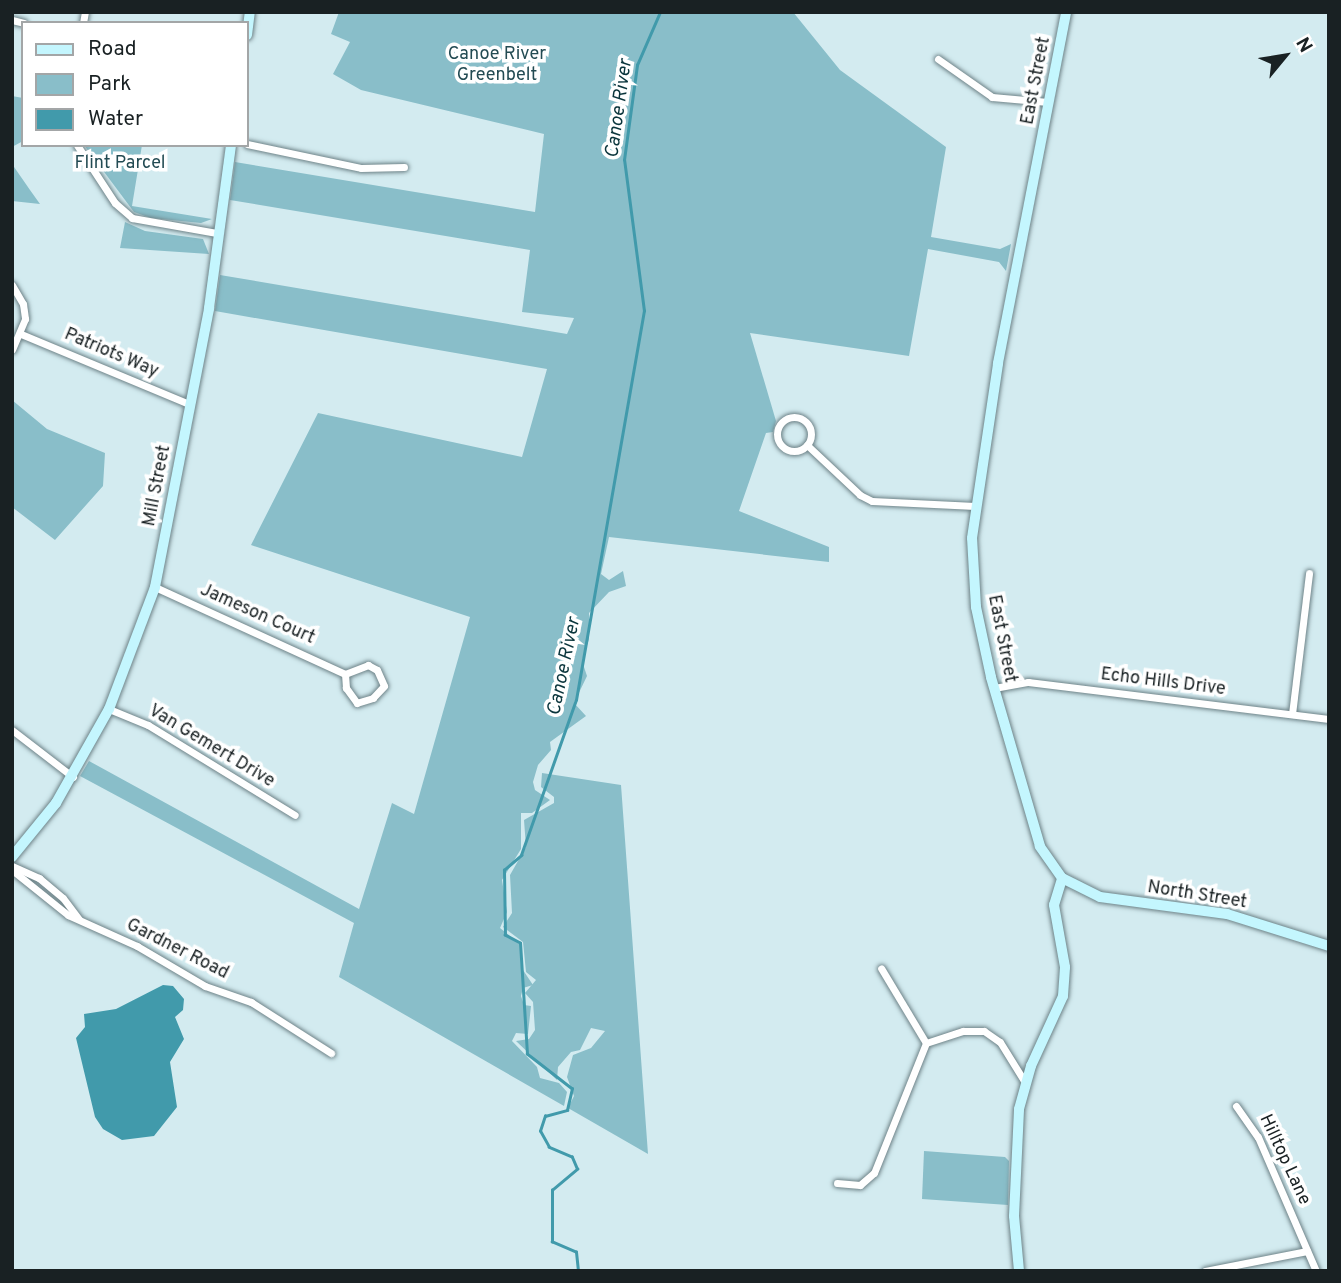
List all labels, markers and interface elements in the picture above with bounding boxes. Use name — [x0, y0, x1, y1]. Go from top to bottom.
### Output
legend — [21, 21, 248, 147]
north arrow — [1250, 21, 1320, 91]
text: N — [1289, 34, 1317, 57]
street label: East Street — [1018, 35, 1056, 127]
text: Road — [88, 36, 137, 63]
park label: Canoe River Greenbelt — [448, 45, 546, 88]
water label: Canoe River — [602, 58, 638, 160]
text: Park — [88, 71, 131, 98]
text: Water — [88, 106, 143, 133]
park label: Flint Parcel — [74, 153, 166, 175]
street label: Patriots Way — [61, 324, 161, 384]
street label: Mill Street — [140, 444, 176, 528]
street label: Jameson Court — [196, 580, 318, 650]
street label: East Street — [982, 593, 1020, 685]
water label: Canoe River — [544, 616, 586, 718]
street label: Echo Hills Drive — [1099, 665, 1227, 701]
street label: Van Gemert Drive — [144, 701, 278, 793]
street label: North Street — [1146, 877, 1248, 915]
street label: Gardner Road — [122, 915, 232, 985]
street label: Hilltop Lane — [1254, 1111, 1314, 1209]

